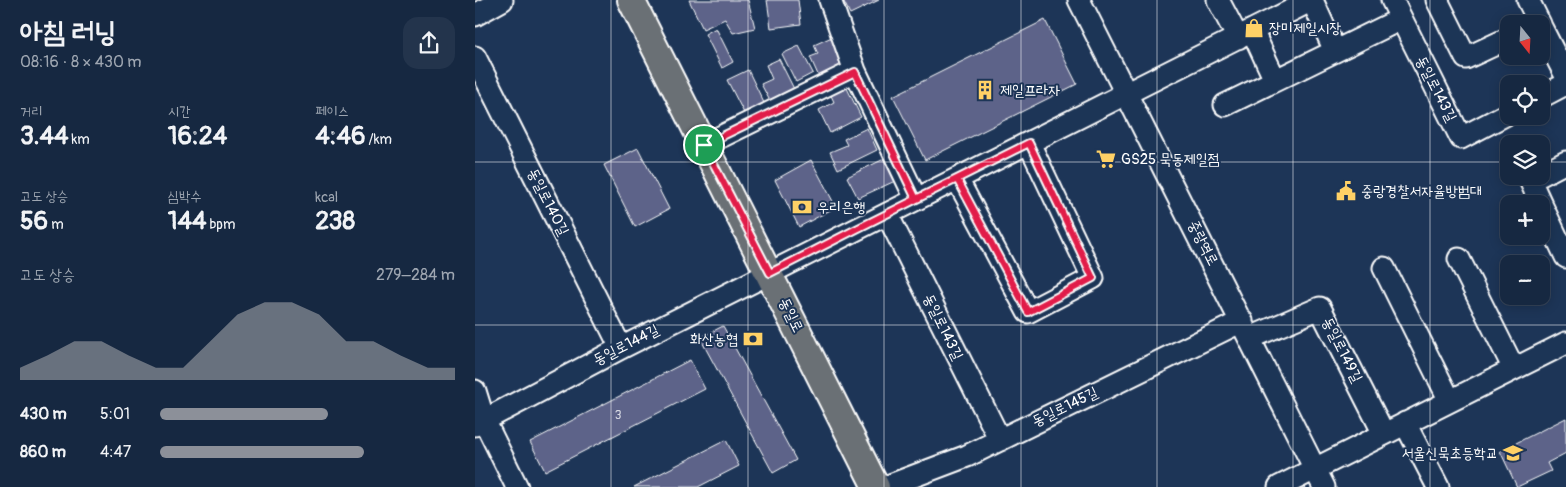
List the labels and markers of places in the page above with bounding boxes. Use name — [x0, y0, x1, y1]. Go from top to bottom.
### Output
shop icon: 장미제일시장 — [1243, 17, 1265, 39]
place label: 장미제일시장 — [1269, 19, 1341, 38]
building icon: 제일프라자 — [974, 79, 996, 101]
place label: 제일프라자 — [1000, 81, 1060, 100]
pin — [683, 124, 725, 166]
supermarket icon: GS25 묵동제일점 — [1095, 148, 1117, 170]
place label: GS25 묵동제일점 — [1121, 150, 1220, 169]
public building icon: 중랑경찰서자율방범대 — [1335, 180, 1357, 202]
place label: 중랑경찰서자율방범대 — [1361, 182, 1482, 201]
bank icon: 우리은행 — [791, 196, 813, 218]
place label: 우리은행 — [817, 198, 865, 217]
bank icon: 화산농협 — [742, 328, 764, 350]
place label: 화산농협 — [690, 330, 738, 349]
school or university icon: 서울신묵초등학교 — [1502, 442, 1524, 464]
place label: 서울신묵초등학교 — [1401, 444, 1498, 463]

